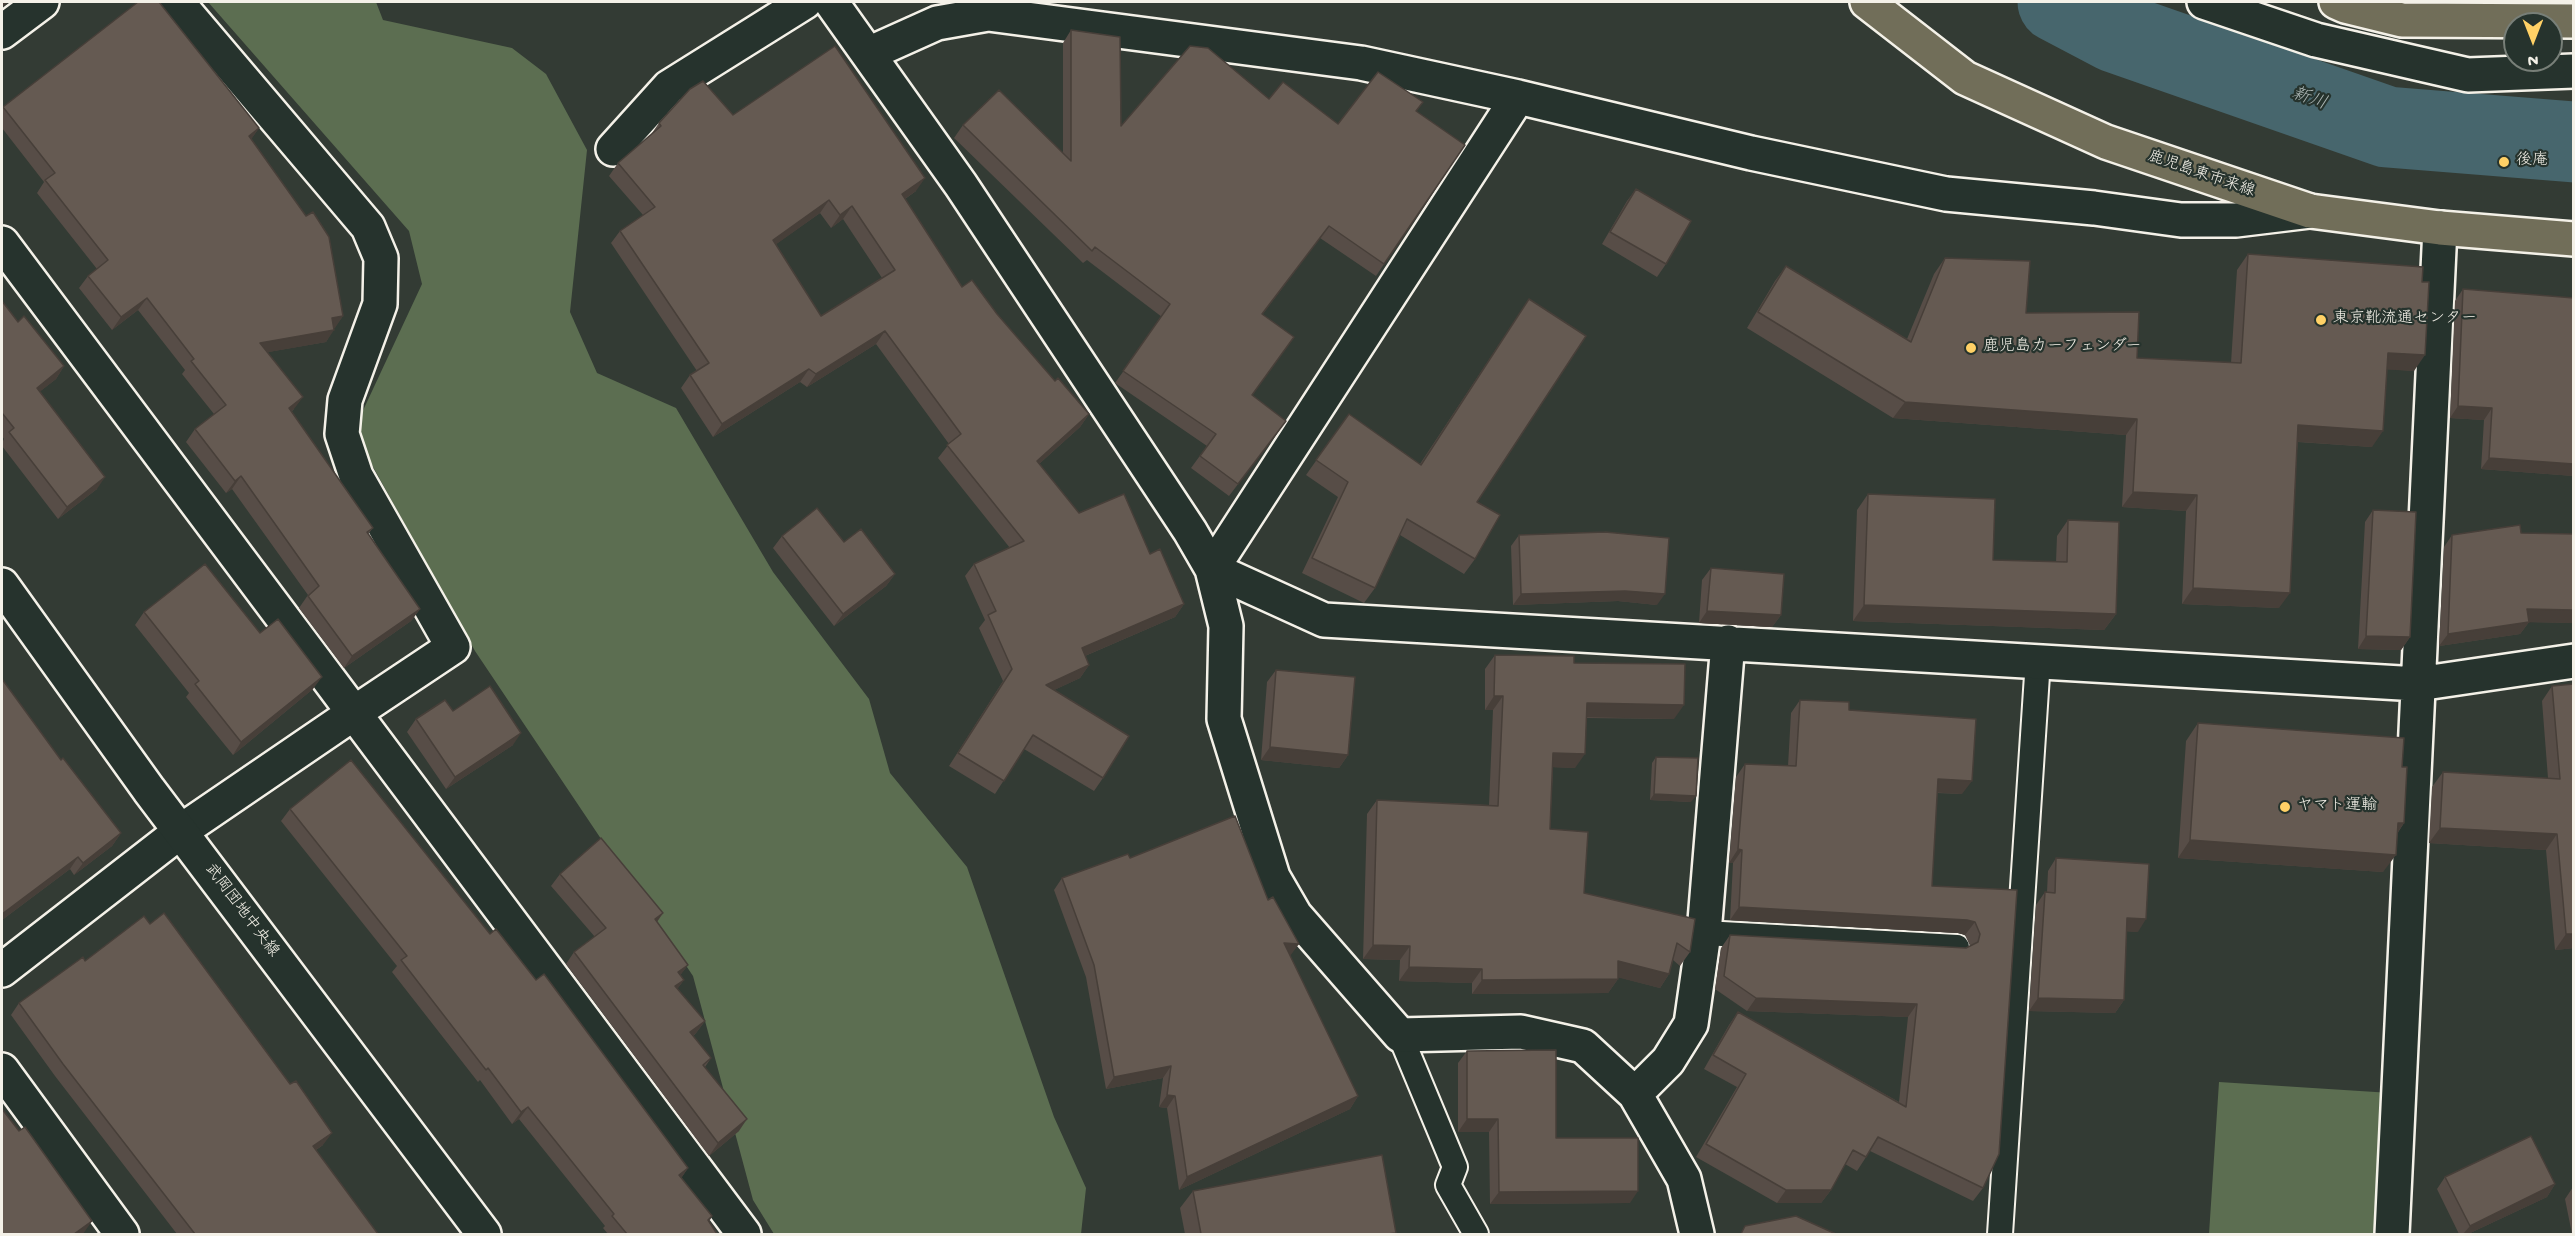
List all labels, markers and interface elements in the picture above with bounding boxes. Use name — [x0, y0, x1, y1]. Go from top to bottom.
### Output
north arrow — [2503, 12, 2563, 72]
text: N — [2528, 49, 2538, 68]
water label: 新川 — [2288, 84, 2330, 116]
street label: 鹿児島東市来線 — [2145, 148, 2257, 202]
place label: 後庵 — [2516, 152, 2548, 172]
marker: 後庵 — [2497, 155, 2511, 169]
place label: 東京靴流通センター — [2333, 310, 2477, 330]
marker: 東京靴流通センター — [2314, 313, 2328, 327]
place label: 鹿児島カーフェンダー — [1983, 338, 2141, 358]
marker: 鹿児島カーフェンダー — [1964, 341, 1978, 355]
place label: ヤマト運輸 — [2297, 797, 2377, 817]
marker: ヤマト運輸 — [2278, 800, 2292, 814]
street label: 武岡団地中央線 — [200, 860, 282, 962]

